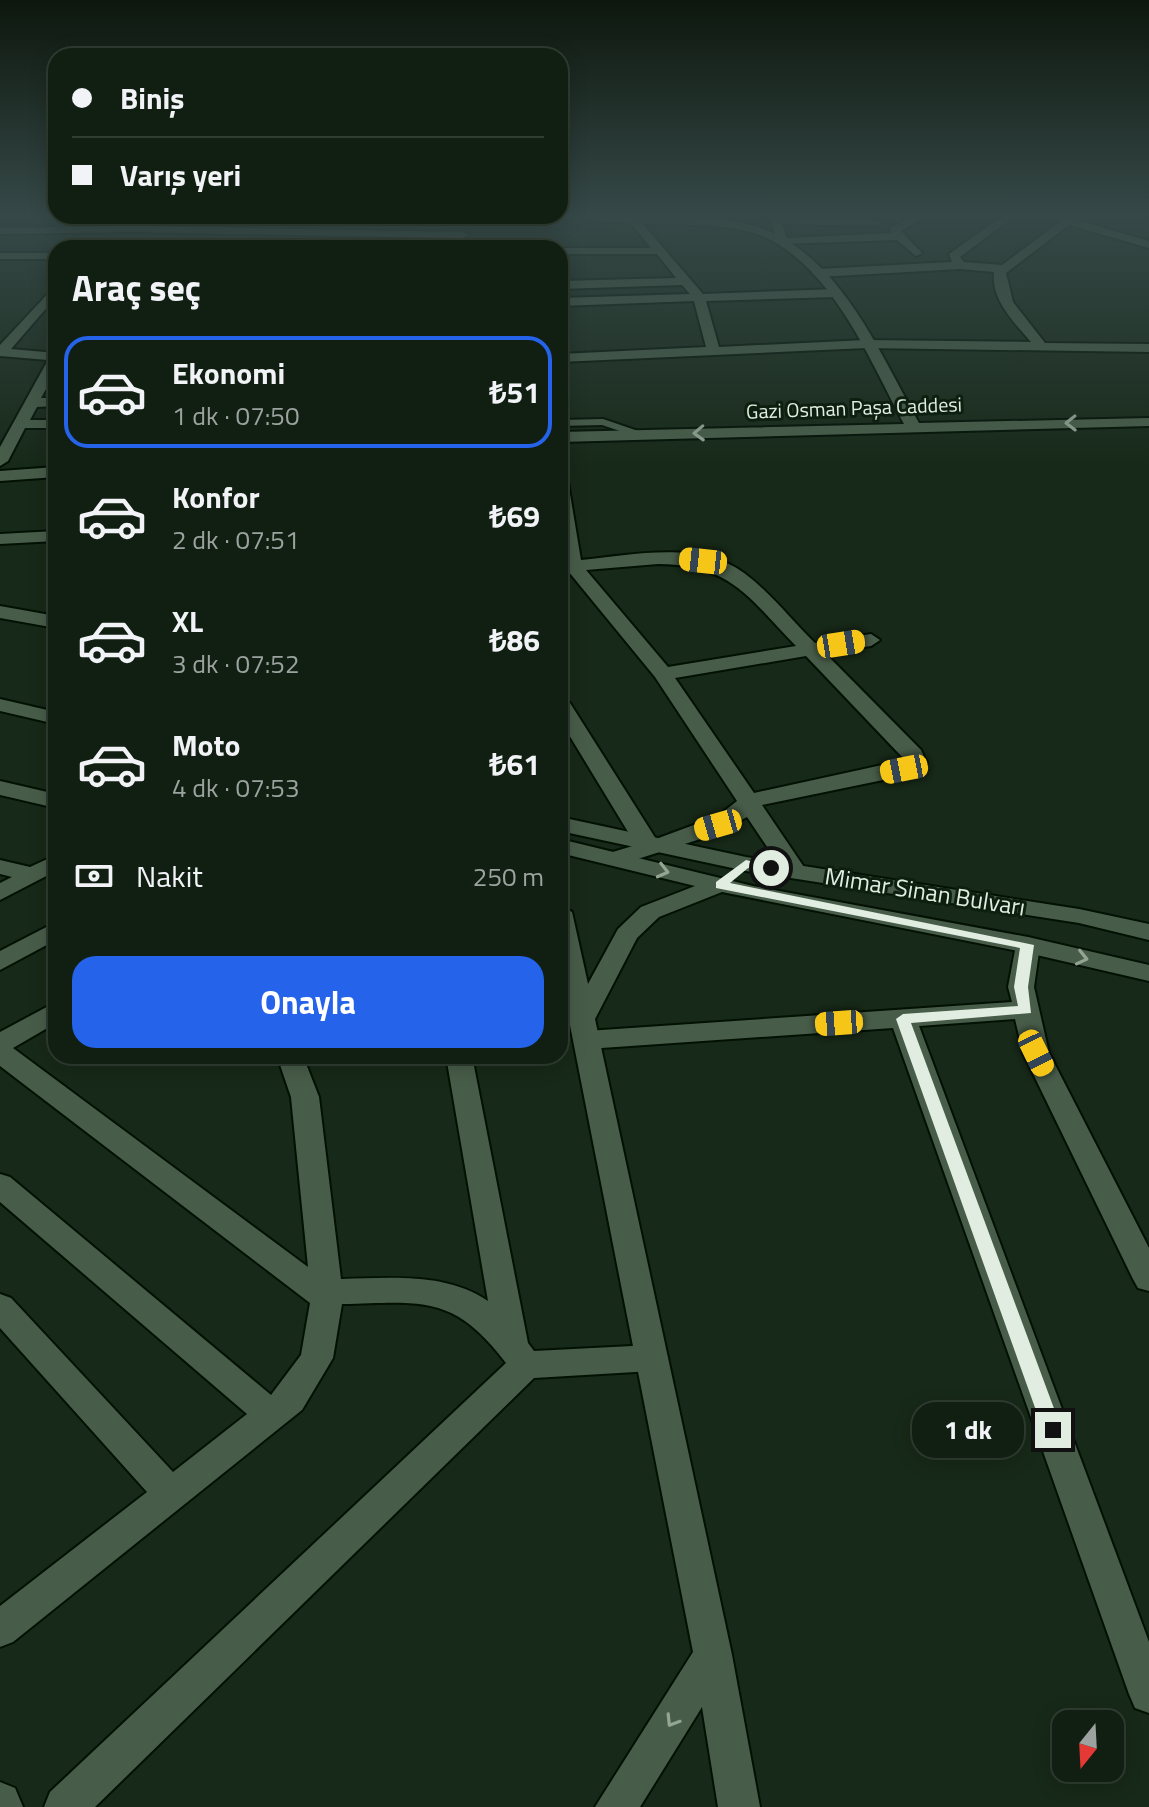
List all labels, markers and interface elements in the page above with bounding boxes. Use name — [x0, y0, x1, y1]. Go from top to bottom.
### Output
text: Biniş — [120, 75, 185, 121]
text: Varış yeri — [120, 152, 241, 198]
text: Araç seç — [72, 260, 201, 315]
text: Ekonomi — [172, 350, 285, 396]
icon: car — [76, 356, 148, 428]
text: ₺51 — [489, 369, 540, 415]
street label: Gazi Osman Paşa Caddesi — [746, 388, 962, 427]
text: 1 dk · 07:50 — [172, 396, 299, 435]
one-way arrow — [1064, 415, 1077, 432]
one-way arrow — [692, 424, 705, 441]
text: Konfor — [172, 474, 260, 520]
icon: car — [76, 480, 148, 552]
text: ₺69 — [489, 493, 540, 539]
text: 2 dk · 07:51 — [172, 520, 299, 559]
car — [678, 547, 728, 575]
text: XL — [172, 598, 203, 644]
icon: car — [76, 604, 148, 676]
text: ₺86 — [489, 617, 540, 663]
car — [815, 628, 867, 660]
text: 3 dk · 07:52 — [172, 644, 299, 683]
text: Moto — [172, 722, 240, 768]
icon: car — [76, 728, 148, 800]
text: ₺61 — [489, 741, 540, 787]
car — [878, 753, 930, 785]
text: 4 dk · 07:53 — [172, 768, 299, 807]
car — [692, 807, 744, 843]
route start — [753, 850, 789, 886]
text: Nakit — [136, 853, 203, 899]
icon: cash — [72, 854, 116, 898]
text: 250 m — [473, 857, 544, 896]
street label: Mimar Sinan Bulvarı — [822, 857, 1028, 925]
one-way arrow — [656, 862, 669, 879]
one-way arrow — [1075, 948, 1088, 965]
button: Onayla — [72, 956, 544, 1048]
car — [814, 1009, 864, 1037]
car — [1015, 1026, 1057, 1080]
callout: 1 dk — [913, 1402, 1025, 1458]
text: 1 dk — [944, 1410, 992, 1449]
route end — [1035, 1412, 1071, 1448]
north arrow — [1052, 1710, 1124, 1782]
map controls — [1052, 1710, 1124, 1782]
one-way arrow — [666, 1712, 681, 1726]

